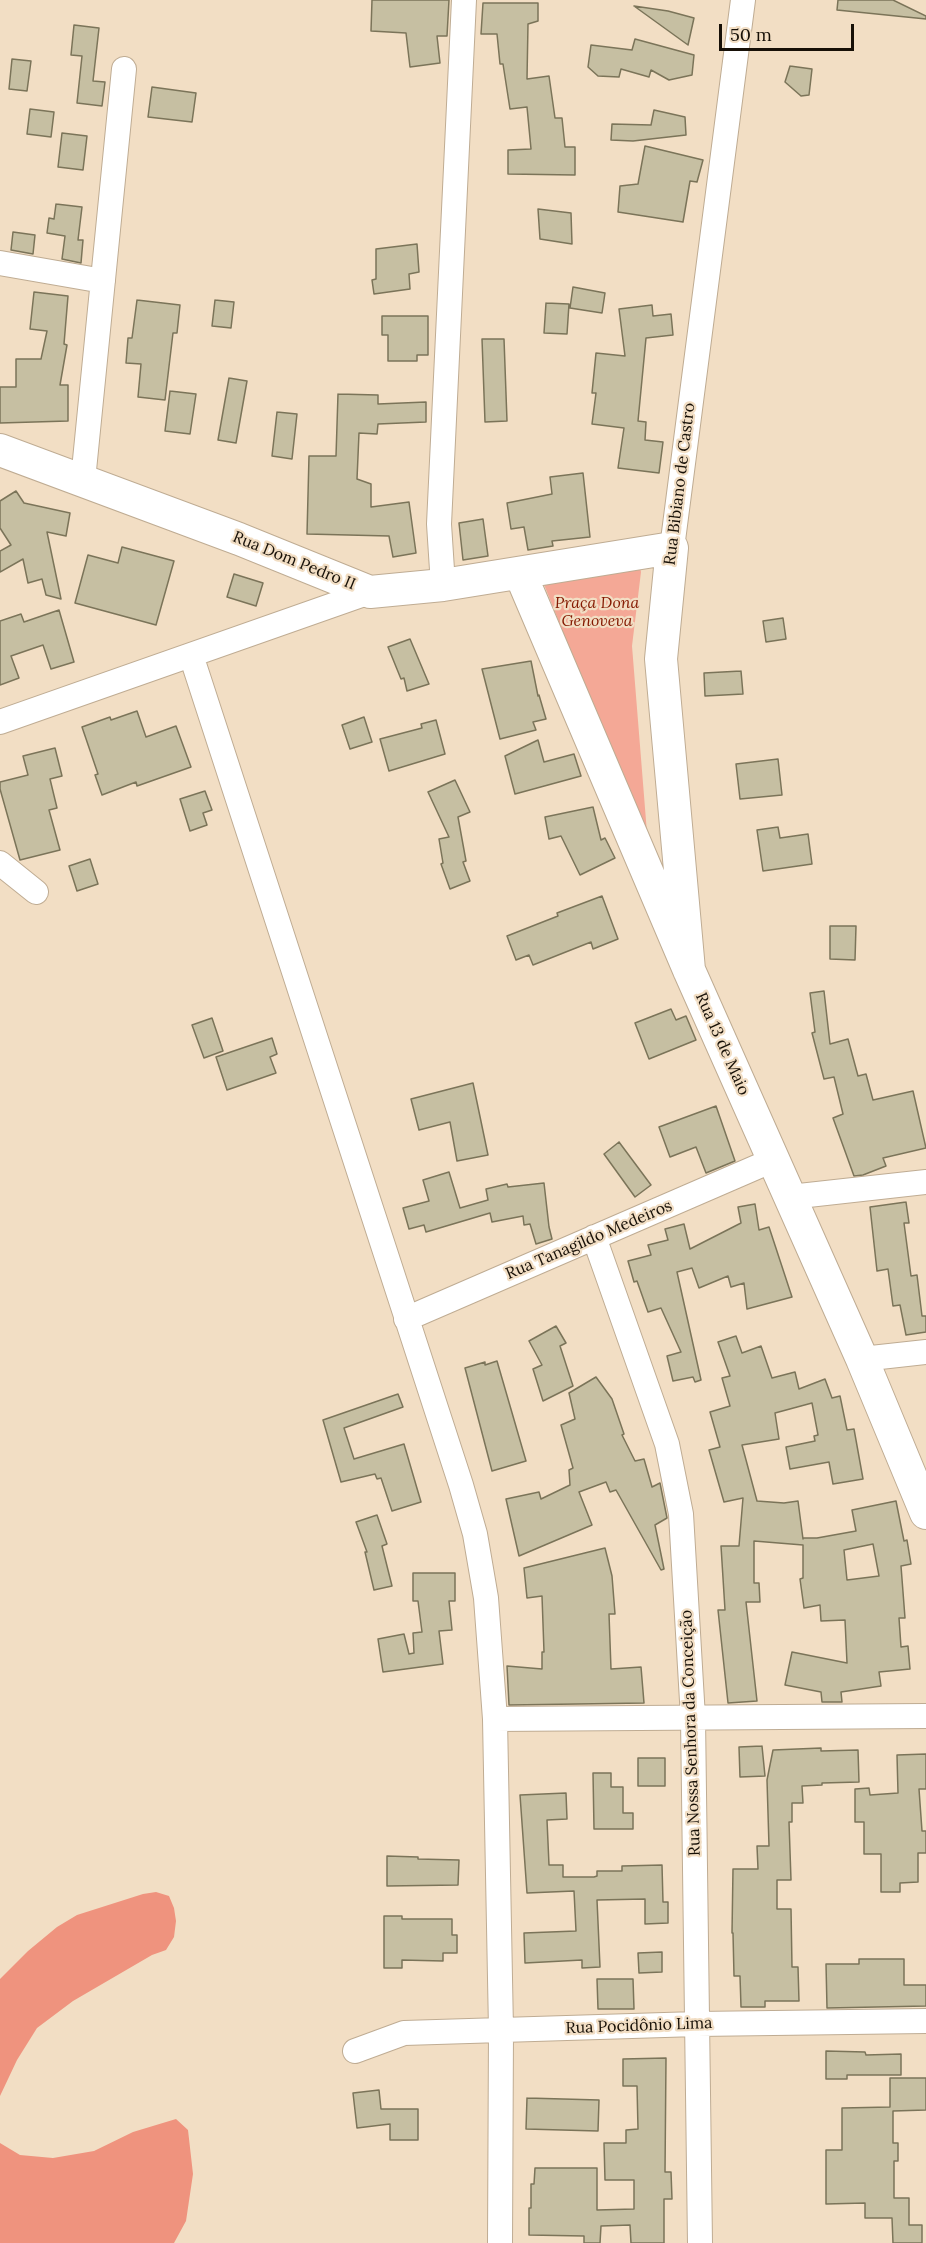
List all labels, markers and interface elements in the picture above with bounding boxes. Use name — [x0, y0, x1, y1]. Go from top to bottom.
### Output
scale bar — [722, 12, 857, 50]
text: 50 m — [730, 23, 772, 46]
street label: Rua Bibiano de Castro — [661, 402, 699, 566]
street label: Rua Dom Pedro II — [230, 528, 358, 594]
park label: Praça Dona Genoveva — [555, 593, 639, 631]
street label: Rua 13 de Maio — [691, 990, 753, 1098]
street label: Rua Tanagildo Medeiros — [503, 1196, 675, 1284]
street label: Rua Nossa Senhora da Conceição — [677, 1610, 705, 1856]
street label: Rua Pocidônio Lima — [565, 2014, 713, 2038]

